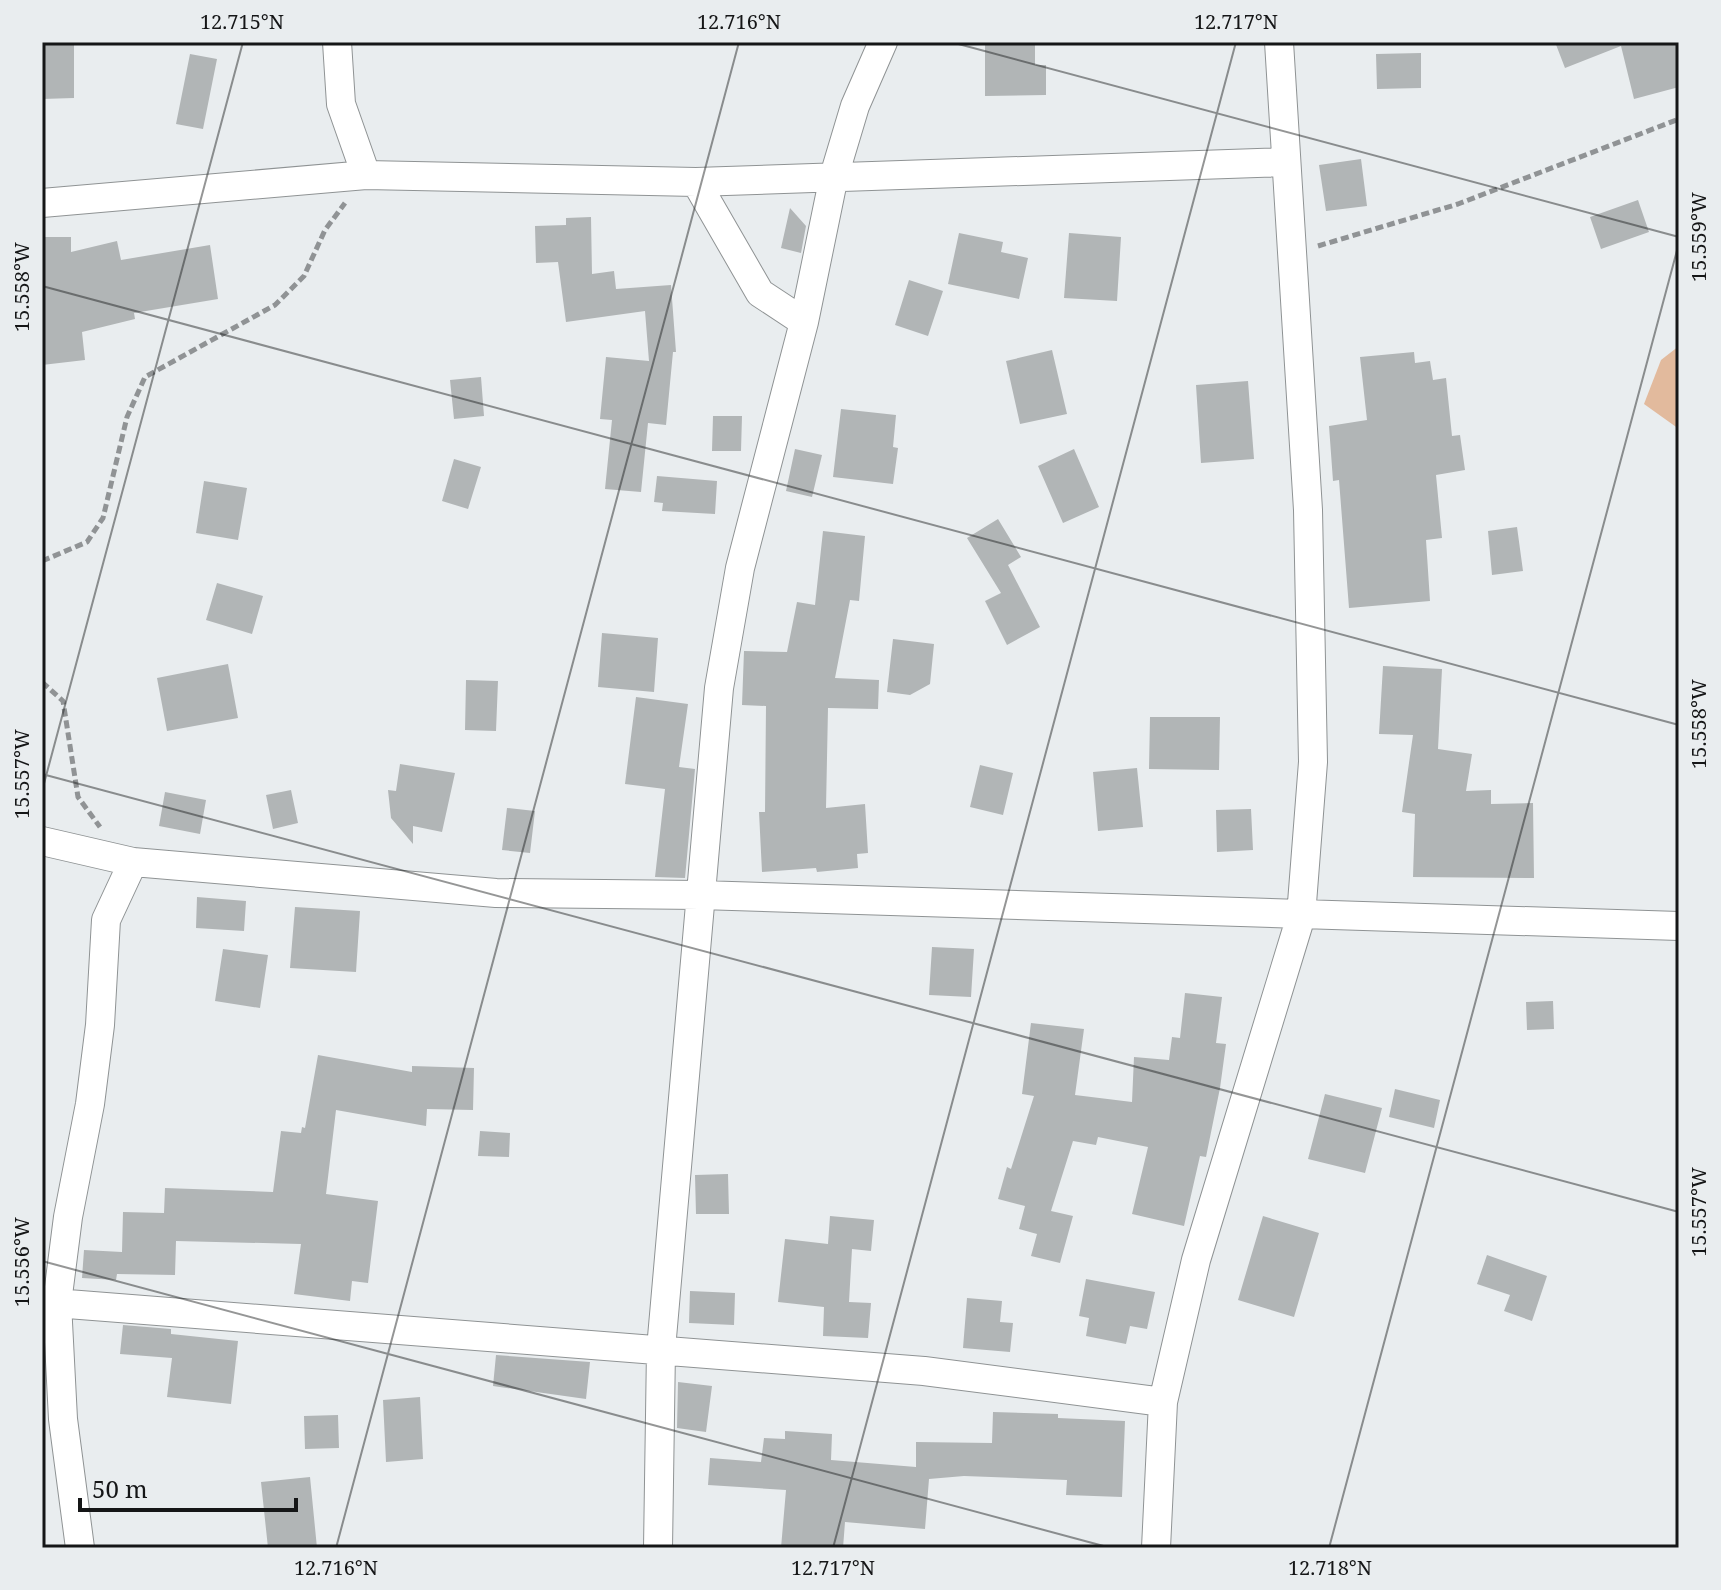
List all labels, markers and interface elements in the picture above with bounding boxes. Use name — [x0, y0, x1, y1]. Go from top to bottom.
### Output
text: 12.715°N — [200, 8, 284, 35]
text: 12.716°N — [697, 8, 781, 35]
text: 12.717°N — [1194, 8, 1278, 35]
text: 15.559°W — [1685, 192, 1712, 282]
text: 15.558°W — [8, 242, 35, 332]
text: 15.558°W — [1685, 679, 1712, 769]
text: 15.557°W — [8, 729, 35, 819]
text: 15.557°W — [1685, 1167, 1712, 1257]
text: 15.556°W — [8, 1217, 35, 1307]
scale bar — [80, 1462, 296, 1512]
text: 50 m — [92, 1472, 148, 1505]
text: 12.716°N — [294, 1554, 378, 1581]
text: 12.717°N — [791, 1554, 875, 1581]
text: 12.718°N — [1288, 1554, 1372, 1581]

